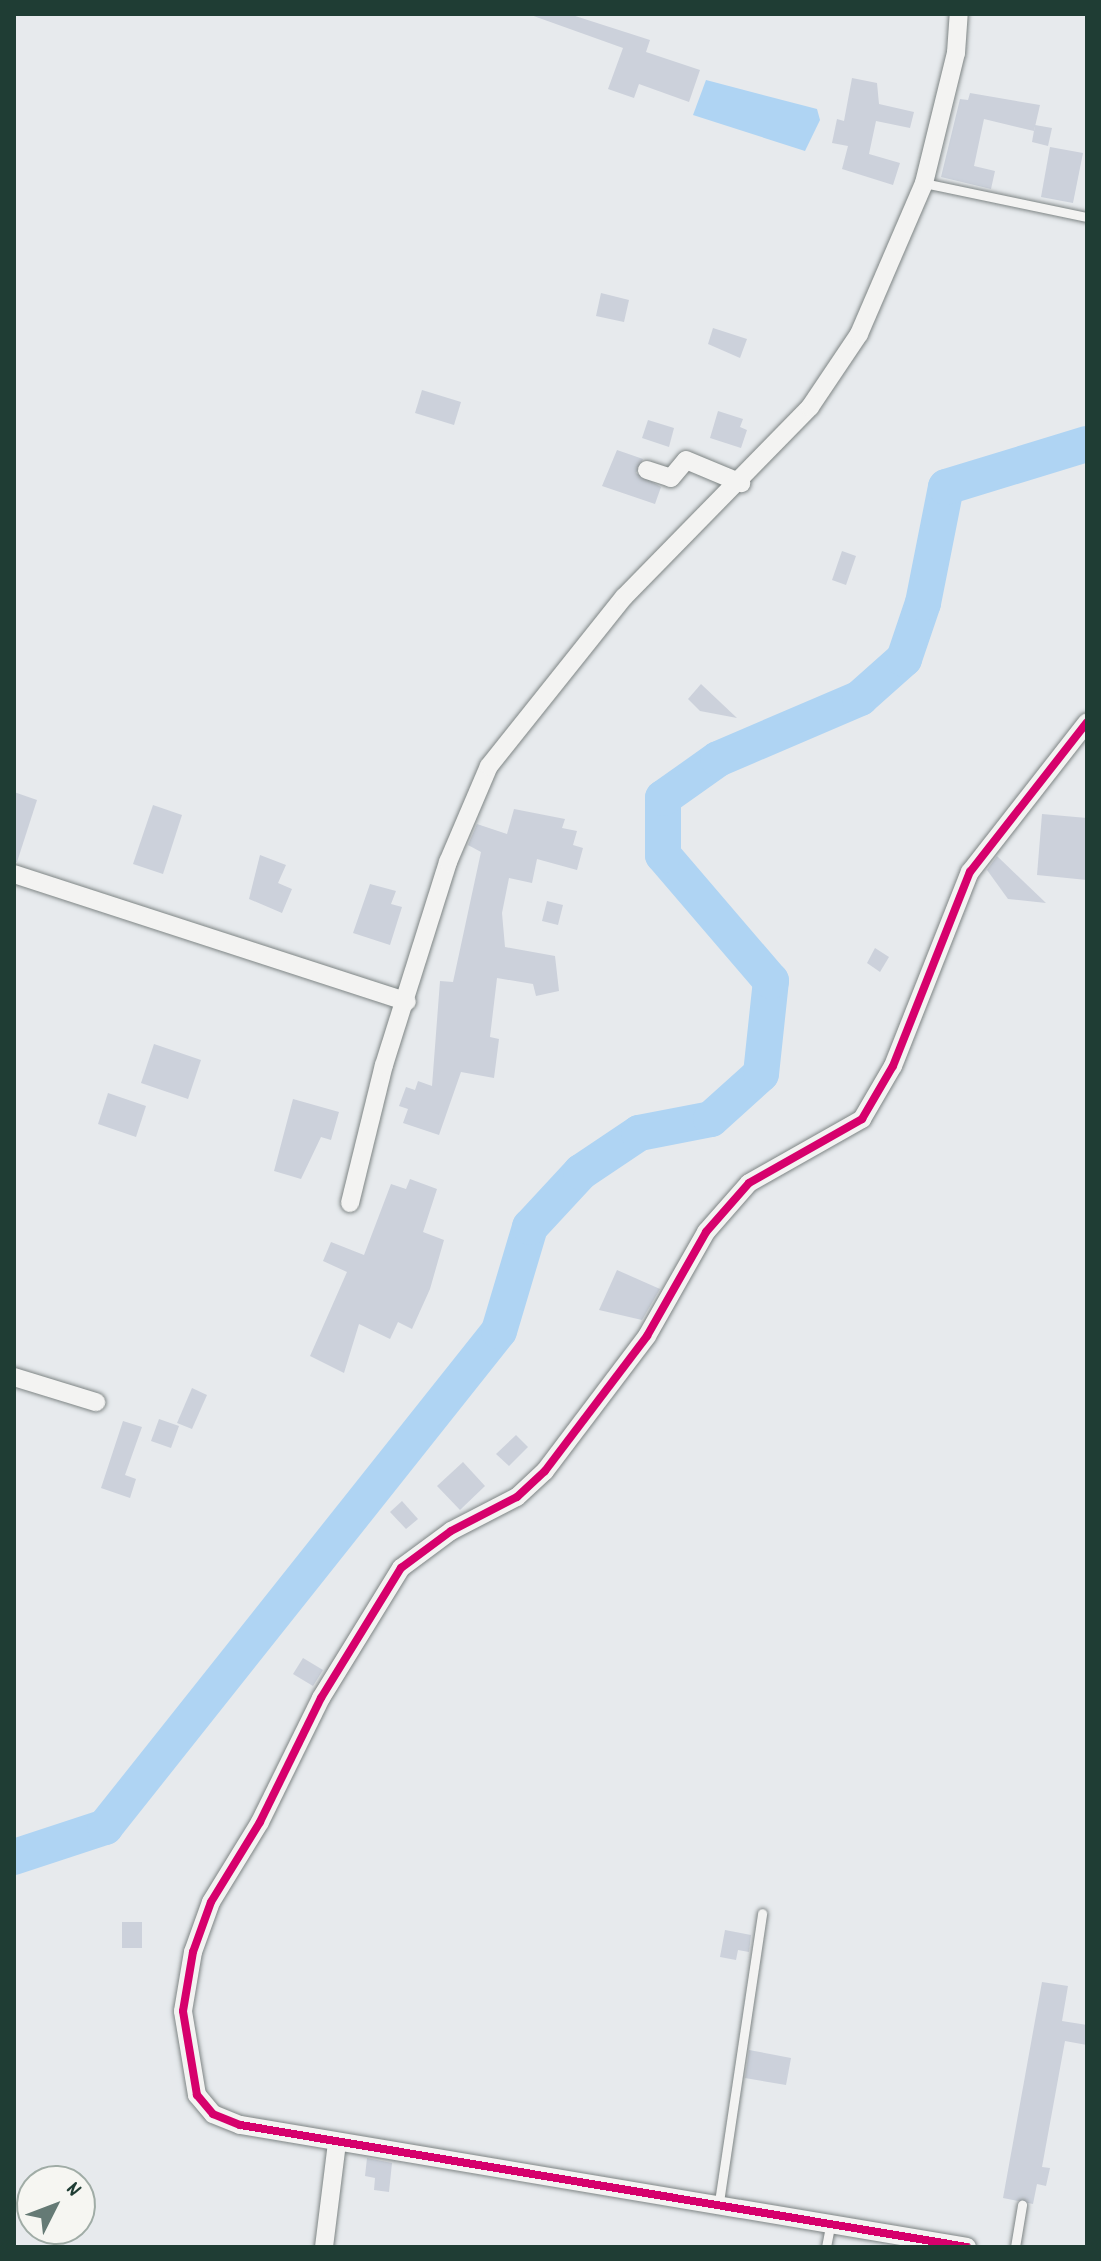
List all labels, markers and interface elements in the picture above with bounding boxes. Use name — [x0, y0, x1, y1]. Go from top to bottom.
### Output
north arrow — [16, 2165, 96, 2245]
text: N — [58, 2176, 88, 2204]

